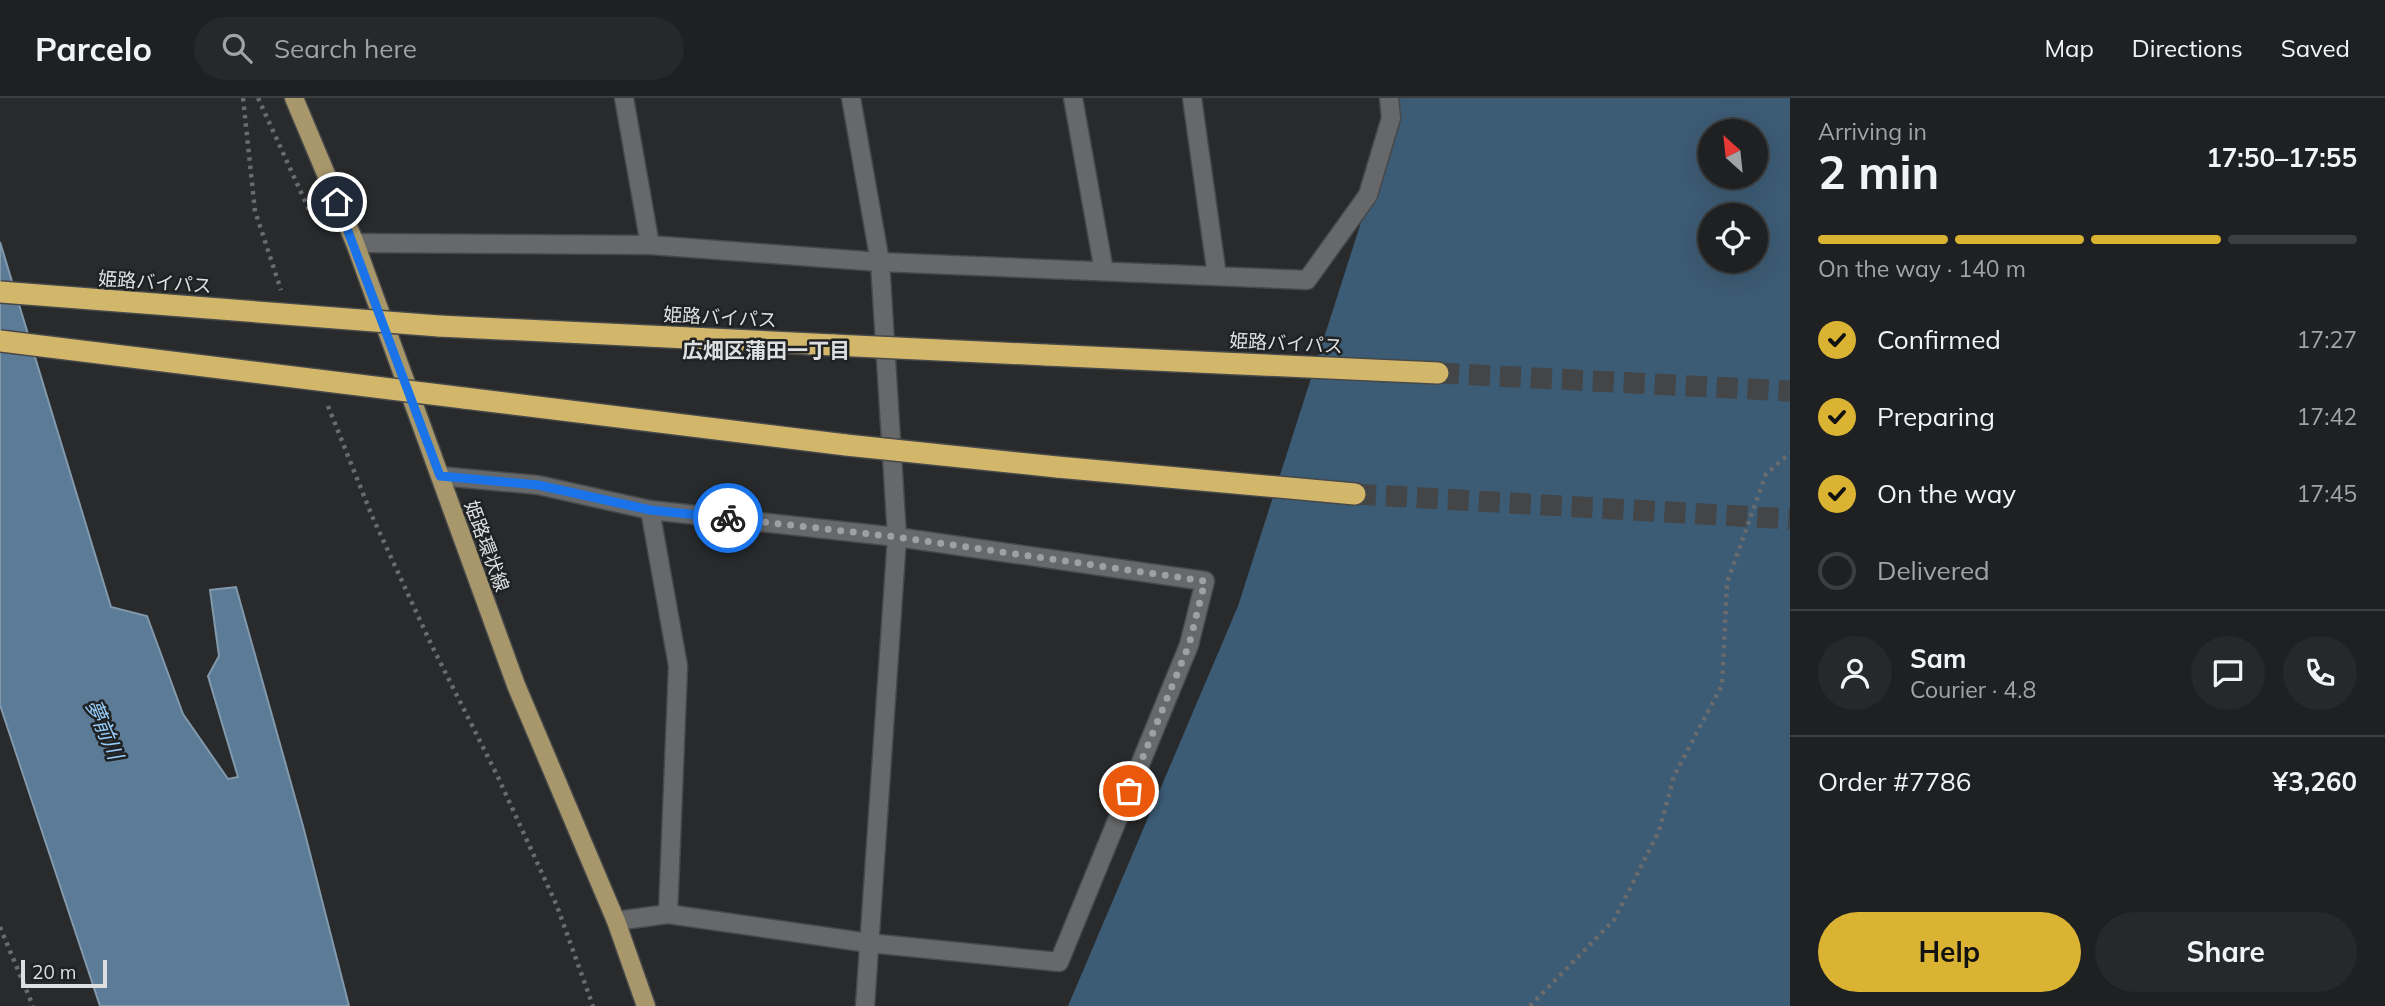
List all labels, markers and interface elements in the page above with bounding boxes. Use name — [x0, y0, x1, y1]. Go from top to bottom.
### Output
search box — [194, 17, 684, 80]
text: Parcelo — [35, 28, 152, 69]
icon: search — [218, 29, 256, 67]
text: Search here — [274, 32, 417, 65]
text: Map — [2044, 33, 2094, 63]
text: Directions — [2132, 33, 2243, 63]
text: Saved — [2281, 33, 2350, 63]
text: Arriving in — [1818, 117, 1927, 146]
north arrow — [1698, 119, 1768, 189]
map controls — [1698, 119, 1768, 273]
text: 17:50–17:55 — [2206, 141, 2357, 174]
text: 2 min — [1818, 143, 1939, 201]
pin — [307, 172, 367, 232]
icon: home — [318, 183, 356, 221]
button: locate — [1698, 203, 1768, 273]
text: On the way · 140 m — [1818, 254, 2026, 283]
street label: 姫路バイパス — [97, 266, 213, 298]
street label: 姫路バイパス — [663, 302, 777, 332]
icon: check — [1818, 321, 1856, 359]
text: Confirmed — [1877, 323, 2001, 356]
text: 17:27 — [2297, 325, 2357, 354]
street label: 姫路バイパス — [1229, 328, 1343, 358]
district label: 広畑区蒲田一丁目 — [682, 337, 850, 363]
icon: check — [1818, 398, 1856, 436]
text: Preparing — [1877, 400, 1995, 433]
text: 17:42 — [2297, 402, 2357, 431]
icon: check — [1818, 475, 1856, 513]
text: On the way — [1877, 477, 2016, 510]
text: 17:45 — [2297, 479, 2357, 508]
courier — [693, 483, 763, 553]
street label: 姫路環状線 — [459, 497, 515, 595]
icon: bike — [709, 499, 747, 537]
text: Delivered — [1877, 554, 1990, 587]
button: person — [1818, 636, 1892, 710]
button: chat — [2191, 636, 2265, 710]
button: phone — [2283, 636, 2357, 710]
text: Sam — [1910, 642, 1966, 675]
text: Courier · 4.8 — [1910, 675, 2036, 704]
water label: 夢前川 — [81, 695, 130, 765]
pin — [1099, 761, 1159, 821]
text: Order #7786 — [1818, 765, 1971, 798]
text: ¥3,260 — [2273, 765, 2357, 798]
icon: bag — [1110, 772, 1148, 810]
button: Help — [1818, 912, 2081, 992]
button: Share — [2095, 912, 2357, 992]
scale bar — [21, 957, 107, 989]
text: 20 m — [32, 960, 76, 984]

